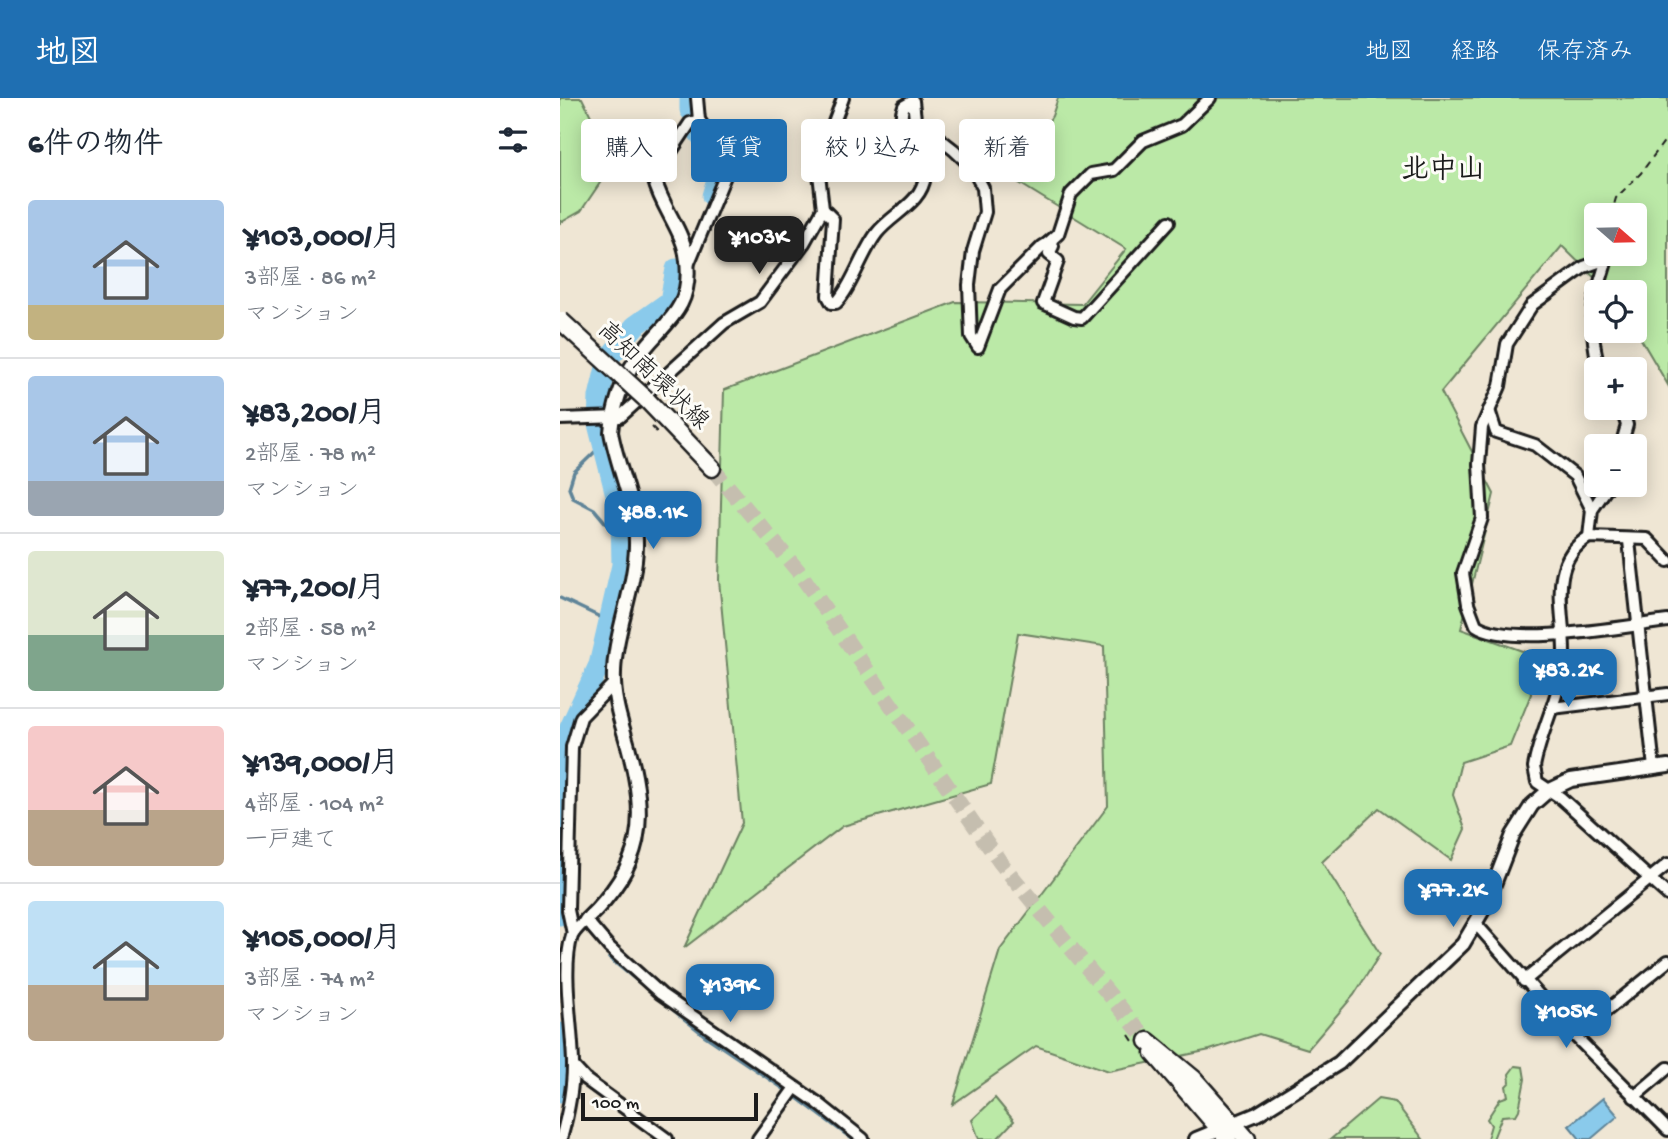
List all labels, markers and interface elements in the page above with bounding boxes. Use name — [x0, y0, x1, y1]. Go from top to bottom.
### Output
text: 地図 — [35, 37, 101, 75]
text: 地図 — [1365, 39, 1413, 68]
text: 経路 — [1451, 39, 1499, 68]
text: 保存済み — [1537, 39, 1633, 68]
chip: 購入 — [581, 119, 677, 182]
chip: 賃貸 — [691, 119, 787, 182]
chip: 絞り込み — [801, 119, 945, 182]
chip: 新着 — [959, 119, 1055, 182]
icon: filters — [494, 121, 532, 159]
text: 6件の物件 — [28, 129, 163, 164]
district label: 北中山 — [1401, 153, 1485, 188]
north arrow — [1584, 203, 1647, 266]
map controls — [1584, 203, 1647, 497]
pin: ¥103K — [710, 216, 808, 276]
text: ¥103,000/月 — [245, 222, 401, 257]
text: ¥103K — [730, 225, 788, 252]
icon: home — [84, 228, 168, 312]
text: 3部屋 · 86 m² — [245, 266, 376, 293]
button: locate — [1584, 280, 1647, 343]
text: マンション — [245, 302, 359, 329]
street label: 高知南環状線 — [590, 316, 715, 437]
button: + — [1584, 357, 1647, 420]
text: ¥83,200/月 — [245, 398, 386, 433]
icon: home — [84, 404, 168, 488]
button: − — [1584, 434, 1647, 497]
text: 2部屋 · 78 m² — [245, 442, 376, 469]
text: マンション — [245, 478, 359, 505]
pin: ¥88.1K — [596, 491, 710, 551]
text: ¥88.1K — [620, 500, 686, 527]
text: ¥77,200/月 — [245, 573, 386, 608]
icon: home — [84, 579, 168, 663]
text: 2部屋 · 58 m² — [245, 617, 376, 644]
pin: ¥83.2K — [1511, 650, 1625, 709]
text: マンション — [245, 653, 359, 680]
text: ¥83.2K — [1535, 658, 1601, 685]
text: ¥139,000/月 — [245, 748, 399, 783]
icon: home — [84, 754, 168, 838]
text: 4部屋 · 104 m² — [245, 792, 384, 819]
text: 一戸建て — [245, 828, 337, 855]
pin: ¥77.2K — [1396, 870, 1510, 929]
text: ¥77.2K — [1420, 878, 1486, 905]
text: ¥105,000/月 — [245, 923, 402, 958]
icon: home — [84, 929, 168, 1013]
pin: ¥139K — [681, 964, 779, 1024]
text: 3部屋 · 74 m² — [245, 967, 375, 994]
text: ¥139K — [702, 973, 758, 1000]
pin: ¥105K — [1517, 990, 1615, 1050]
text: ¥105K — [1537, 999, 1595, 1026]
text: マンション — [245, 1003, 359, 1030]
scale bar — [581, 1090, 758, 1122]
text: 100 m — [592, 1093, 639, 1116]

